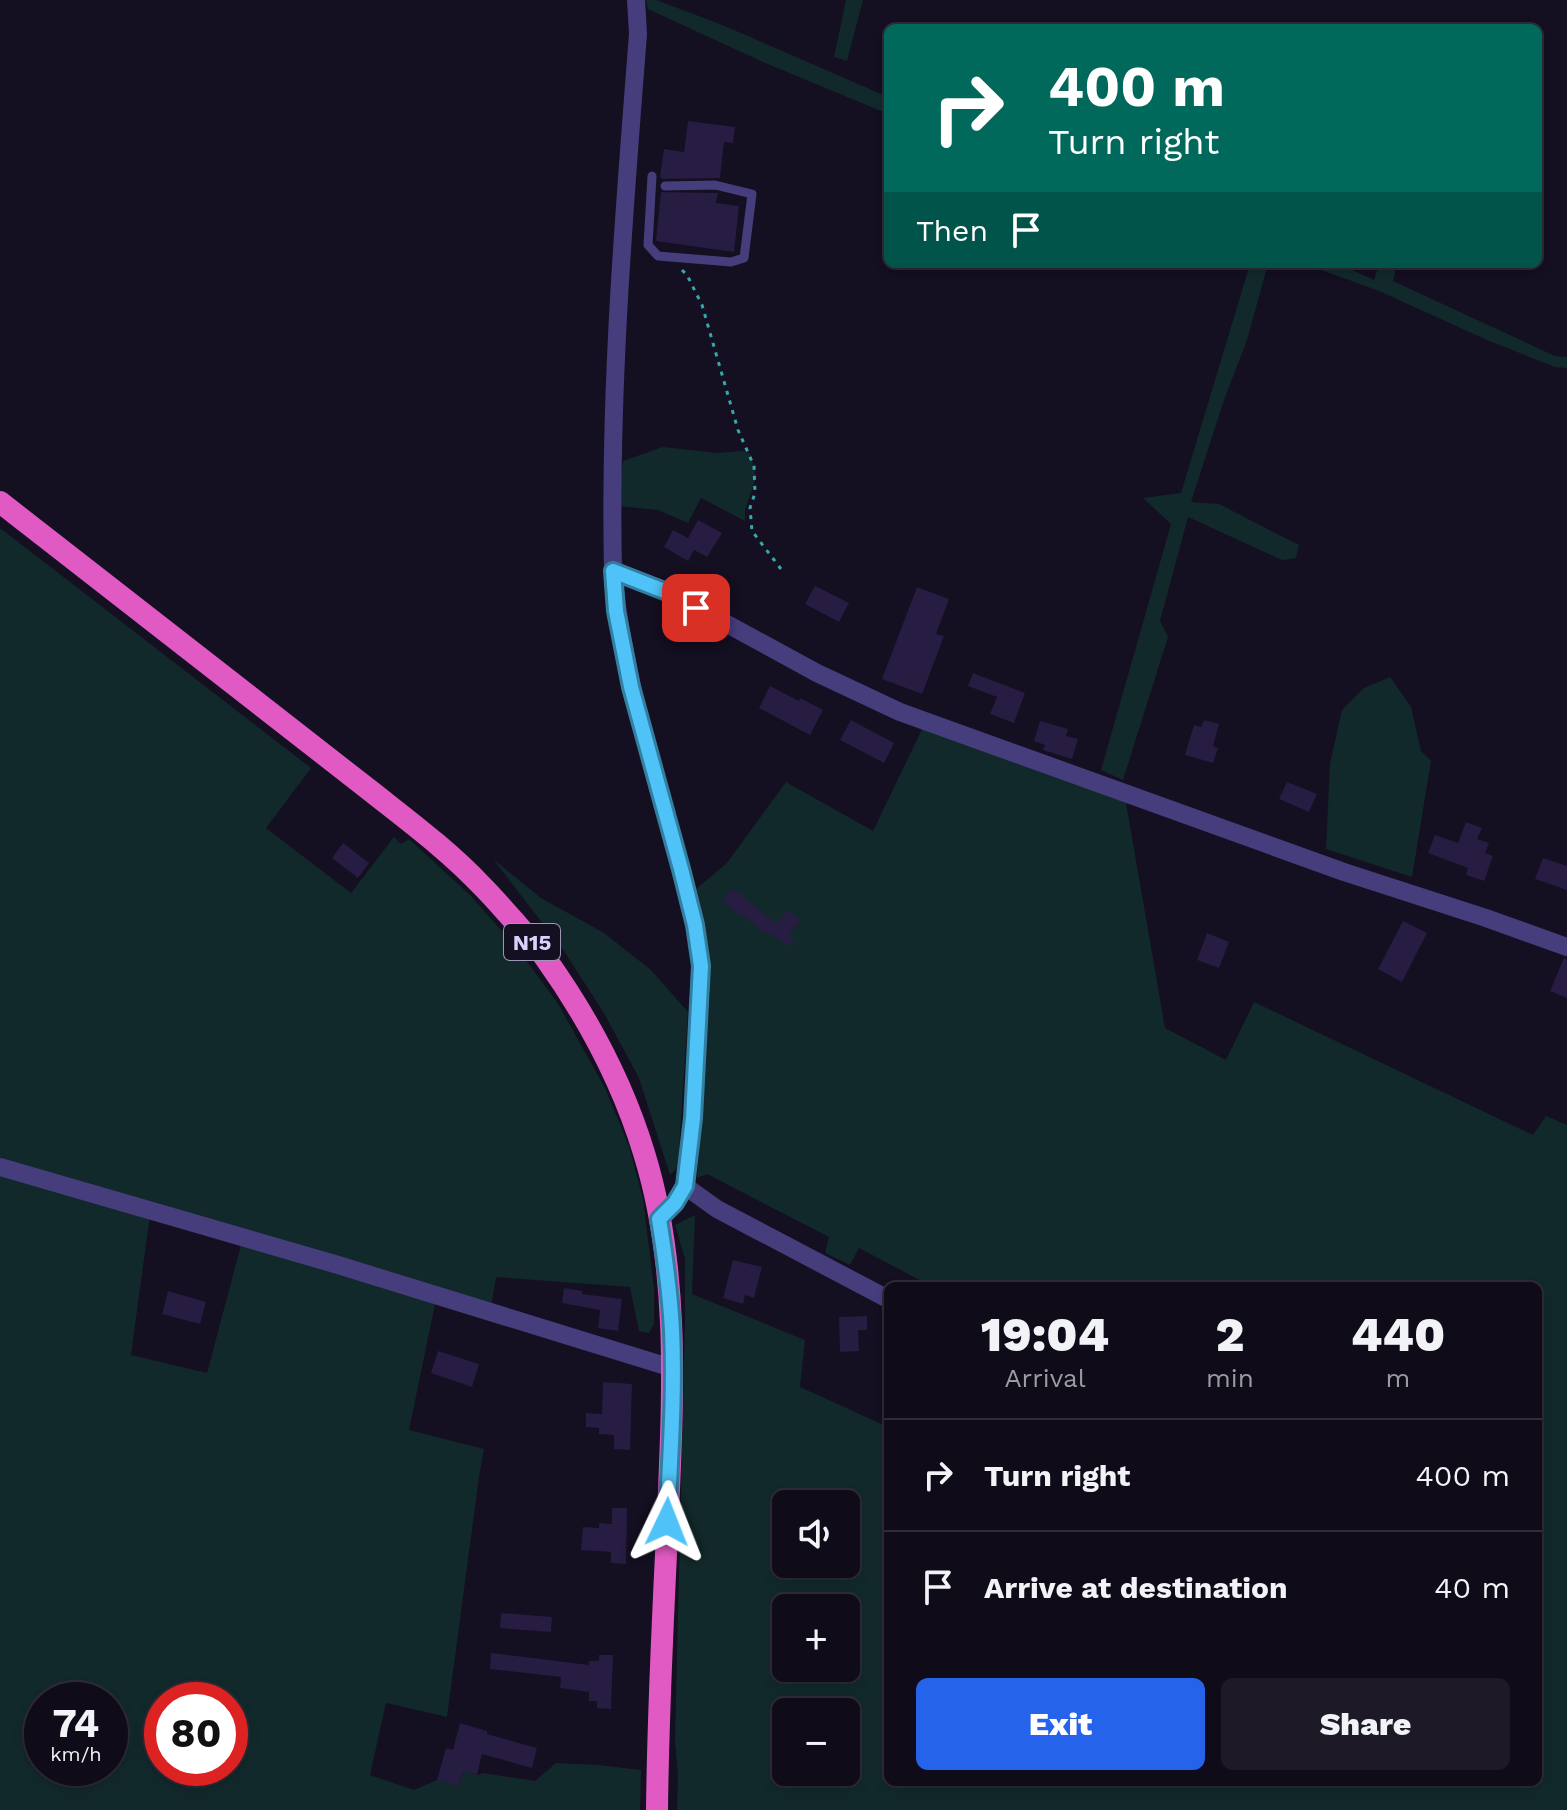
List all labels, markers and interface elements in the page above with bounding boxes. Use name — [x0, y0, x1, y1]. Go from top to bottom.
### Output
text: 400 m — [1048, 54, 1225, 120]
icon: right — [916, 56, 1020, 160]
text: Turn right — [1048, 121, 1219, 163]
icon: arrive — [1004, 208, 1048, 252]
text: Then — [916, 213, 988, 248]
pin — [662, 574, 730, 642]
icon: arrive — [674, 586, 718, 630]
road number: N15 — [504, 924, 560, 960]
text: 19:04 — [981, 1306, 1109, 1363]
text: 2 — [1216, 1306, 1244, 1363]
text: 440 — [1351, 1306, 1445, 1363]
text: Arrival — [1004, 1363, 1086, 1393]
text: min — [1206, 1363, 1254, 1393]
text: m — [1386, 1363, 1410, 1393]
icon: right — [916, 1453, 960, 1497]
text: Turn right — [984, 1458, 1130, 1493]
text: 400 m — [1416, 1458, 1510, 1493]
position arrow — [625, 1480, 709, 1564]
map controls — [772, 1490, 860, 1786]
button: sound — [772, 1490, 860, 1578]
icon: arrive — [916, 1565, 960, 1609]
text: Arrive at destination — [984, 1570, 1288, 1605]
text: 40 m — [1434, 1570, 1510, 1605]
button: + — [772, 1594, 860, 1682]
button: Exit — [916, 1678, 1205, 1770]
button: Share — [1221, 1678, 1510, 1770]
speed limit sign: 80 — [144, 1682, 248, 1786]
button: − — [772, 1698, 860, 1786]
text: 74 — [53, 1700, 99, 1747]
text: km/h — [50, 1742, 102, 1766]

